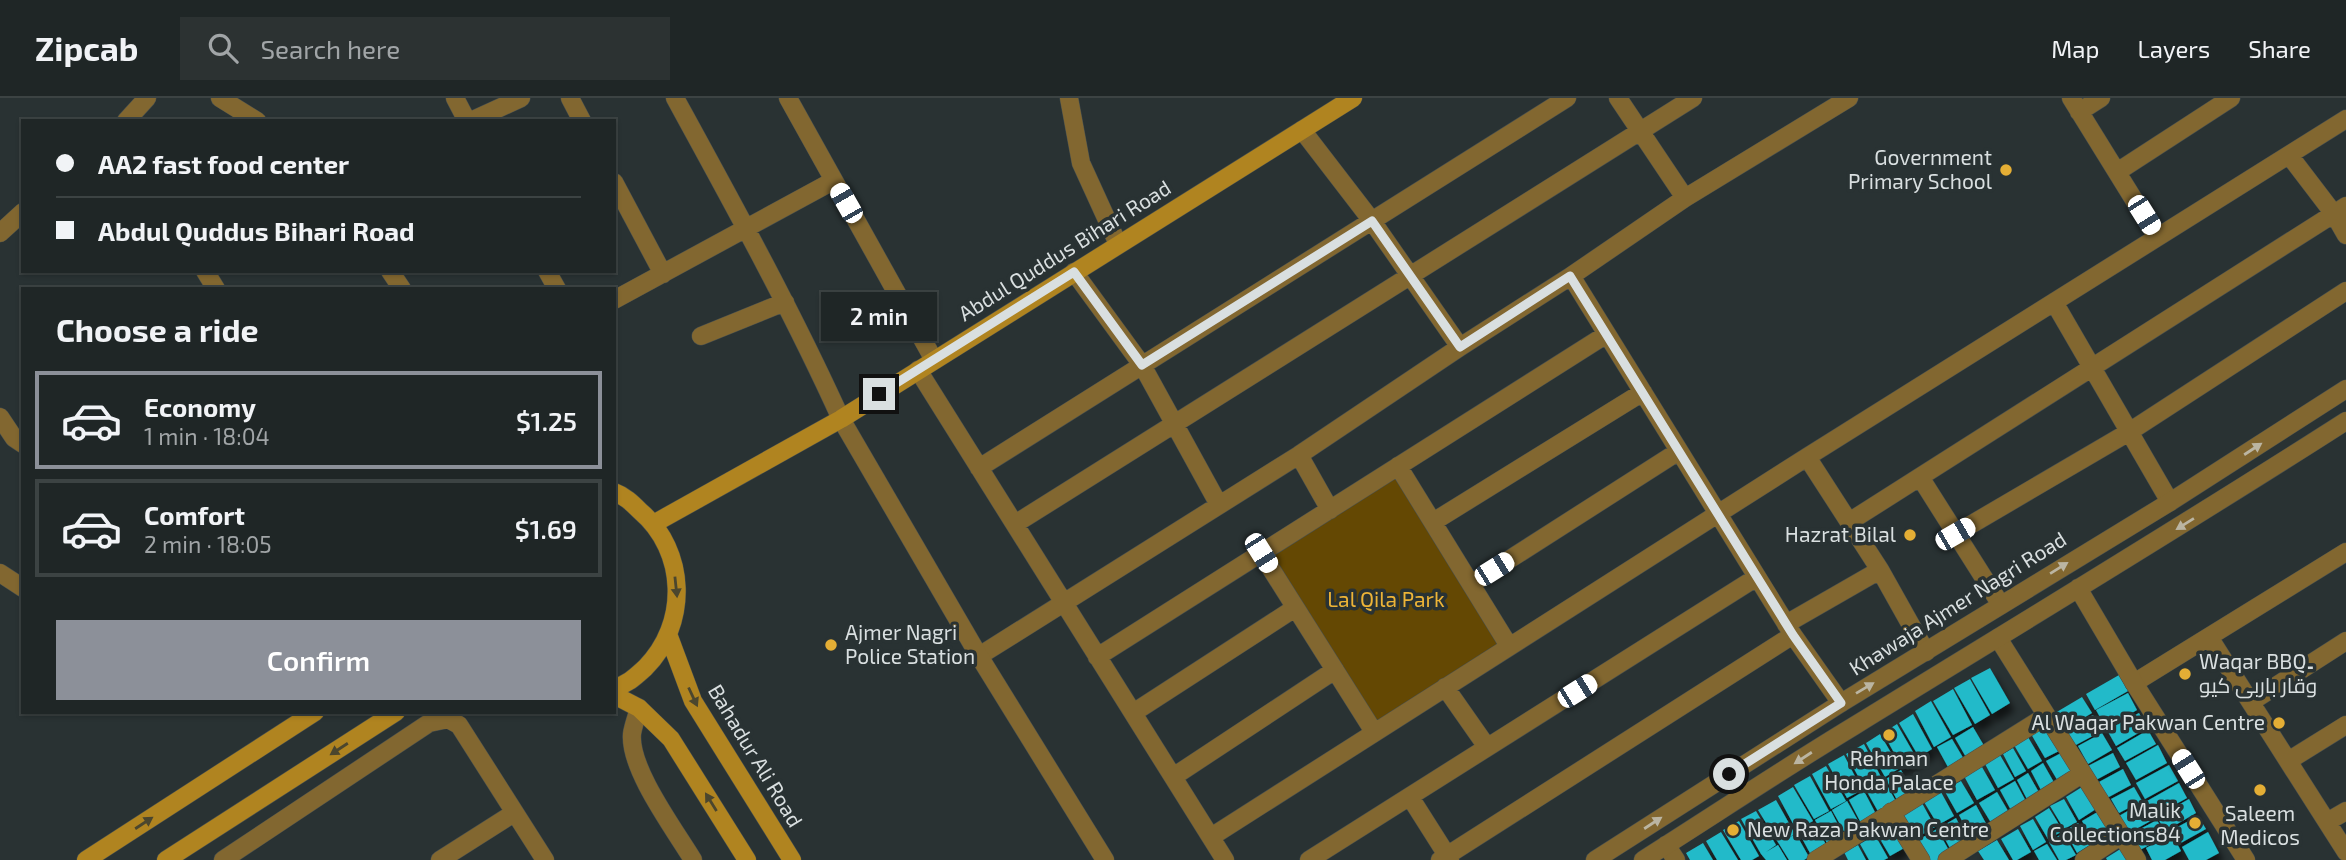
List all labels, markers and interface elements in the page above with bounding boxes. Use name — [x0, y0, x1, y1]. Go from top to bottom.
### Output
search box — [180, 17, 670, 80]
text: Zipcab — [35, 28, 138, 68]
icon: search — [204, 29, 242, 67]
text: Search here — [260, 33, 400, 64]
text: Map — [2051, 34, 2099, 63]
text: Layers — [2137, 34, 2210, 63]
text: Share — [2248, 34, 2311, 63]
place label: Government Primary School — [1848, 144, 1993, 193]
text: AA2 fast food center — [98, 148, 349, 179]
marker: Government Primary School — [1998, 162, 2014, 178]
street label: Abdul Quddus Bihari Road — [953, 174, 1175, 326]
car — [827, 180, 866, 226]
car — [2124, 192, 2165, 238]
text: Abdul Quddus Bihari Road — [98, 215, 415, 246]
callout: 2 min — [821, 292, 937, 342]
text: 2 min — [850, 302, 908, 330]
text: Choose a ride — [56, 310, 259, 348]
route end — [863, 378, 895, 410]
icon: car — [60, 389, 123, 452]
text: Economy — [144, 391, 256, 422]
text: $1.25 — [516, 405, 577, 436]
text: 1 min · 18:04 — [144, 422, 270, 450]
one-way arrow — [2243, 443, 2262, 456]
icon: car — [60, 497, 123, 560]
text: Comfort — [144, 499, 245, 530]
text: $1.69 — [515, 513, 577, 544]
car — [1932, 514, 1979, 554]
one-way arrow — [2176, 518, 2195, 531]
place label: Hazrat Bilal — [1785, 521, 1897, 546]
street label: Khawaja Ajmer Nagri Road — [1844, 526, 2071, 681]
marker: Hazrat Bilal — [1902, 527, 1918, 543]
text: 2 min · 18:05 — [144, 530, 272, 558]
car — [1241, 530, 1282, 576]
car — [1471, 549, 1518, 589]
one-way arrow — [2049, 562, 2069, 575]
one-way arrow — [671, 576, 682, 598]
park label: Lal Qila Park — [1327, 586, 1445, 612]
place label: Ajmer Nagri Police Station — [845, 619, 975, 668]
button: Confirm — [56, 620, 581, 700]
marker: Ajmer Nagri Police Station — [823, 637, 839, 653]
place label: Waqar BBQ۔ وقار باربی کیو — [2199, 648, 2317, 699]
marker: Waqar BBQ۔ وقار باربی کیو — [2177, 666, 2193, 682]
car — [1554, 671, 1601, 711]
street label: Bahadur Ali Road — [704, 679, 809, 831]
one-way arrow — [1856, 682, 1875, 694]
one-way arrow — [687, 687, 698, 707]
place label: Al Waqar Pakwan Centre — [2031, 709, 2265, 734]
marker: Al Waqar Pakwan Centre — [2271, 715, 2287, 731]
marker: Rehman Honda Palace — [1881, 727, 1897, 743]
one-way arrow — [330, 742, 348, 756]
place label: Rehman Honda Palace — [1824, 745, 1954, 794]
car — [2168, 746, 2209, 792]
one-way arrow — [1794, 751, 1813, 764]
route start — [1713, 758, 1745, 790]
marker: Saleem Medicos — [2252, 782, 2268, 798]
one-way arrow — [705, 793, 718, 812]
place label: Malik Collections84 — [2049, 797, 2181, 846]
place label: Saleem Medicos — [2220, 800, 2300, 849]
marker: Malik Collections84 — [2187, 815, 2203, 831]
place label: New Raza Pakwan Centre — [1747, 816, 1989, 841]
one-way arrow — [134, 817, 153, 830]
one-way arrow — [1643, 817, 1663, 830]
marker: New Raza Pakwan Centre — [1725, 822, 1741, 838]

